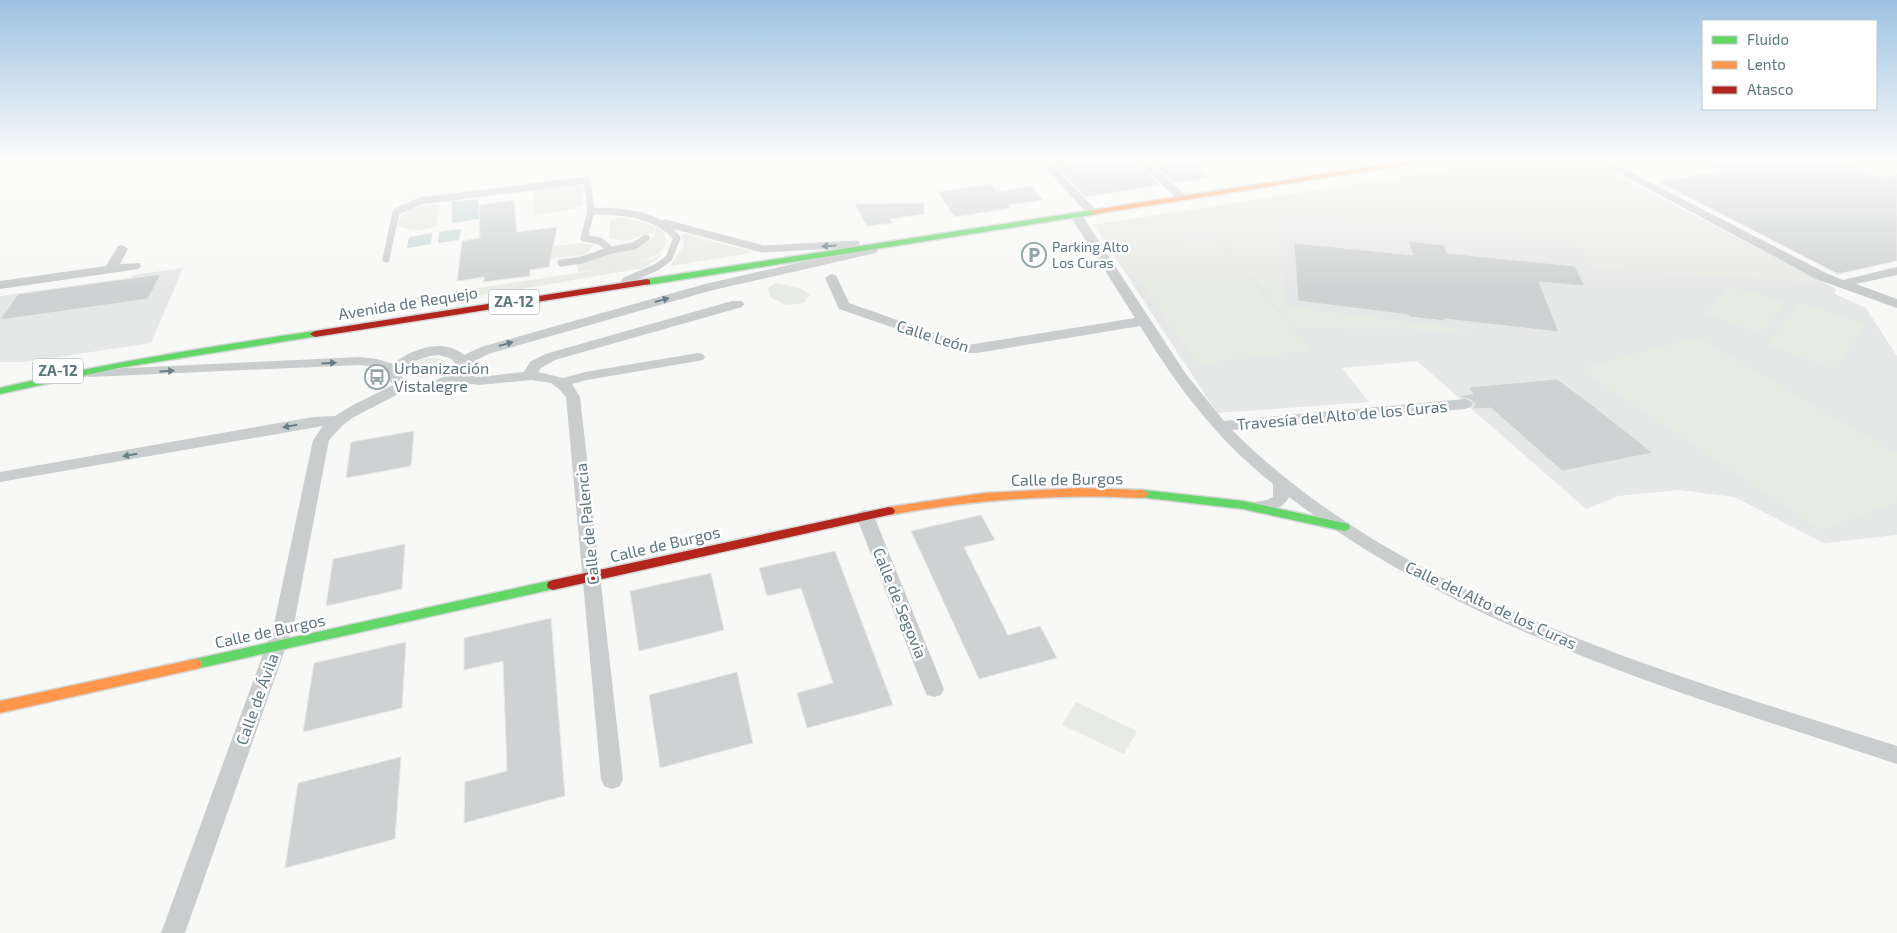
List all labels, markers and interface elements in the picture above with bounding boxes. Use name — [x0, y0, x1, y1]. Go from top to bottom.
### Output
legend — [1702, 20, 1877, 110]
text: Fluido — [1747, 30, 1789, 48]
text: Lento — [1747, 55, 1786, 73]
text: Atasco — [1747, 80, 1793, 98]
place label: Parking Alto Los Curas — [1052, 238, 1129, 271]
one-way arrow — [821, 242, 837, 250]
parking icon: Parking Alto Los Curas — [1021, 242, 1047, 268]
street label: Avenida de Requejo — [337, 282, 479, 324]
road number: ZA-12 — [489, 290, 539, 314]
one-way arrow — [655, 296, 670, 304]
street label: Calle León — [895, 316, 972, 356]
one-way arrow — [499, 340, 514, 348]
road number: ZA-12 — [33, 358, 83, 384]
one-way arrow — [321, 358, 337, 366]
place label: Urbanización Vistalegre — [394, 358, 489, 395]
bus stop icon: Urbanización Vistalegre — [364, 364, 390, 390]
one-way arrow — [159, 366, 175, 374]
street label: Travesía del Alto de los Curas — [1236, 396, 1448, 433]
one-way arrow — [282, 423, 298, 431]
one-way arrow — [122, 451, 138, 459]
street label: Calle de Palencia — [571, 462, 602, 586]
street label: Calle de Burgos — [1011, 468, 1123, 489]
street label: Calle de Burgos — [608, 522, 722, 565]
street label: Calle de Segovia — [870, 545, 931, 661]
street label: Calle del Alto de los Curas — [1403, 556, 1580, 653]
street label: Calle de Burgos — [213, 610, 327, 651]
street label: Calle de Ávila — [231, 650, 282, 747]

